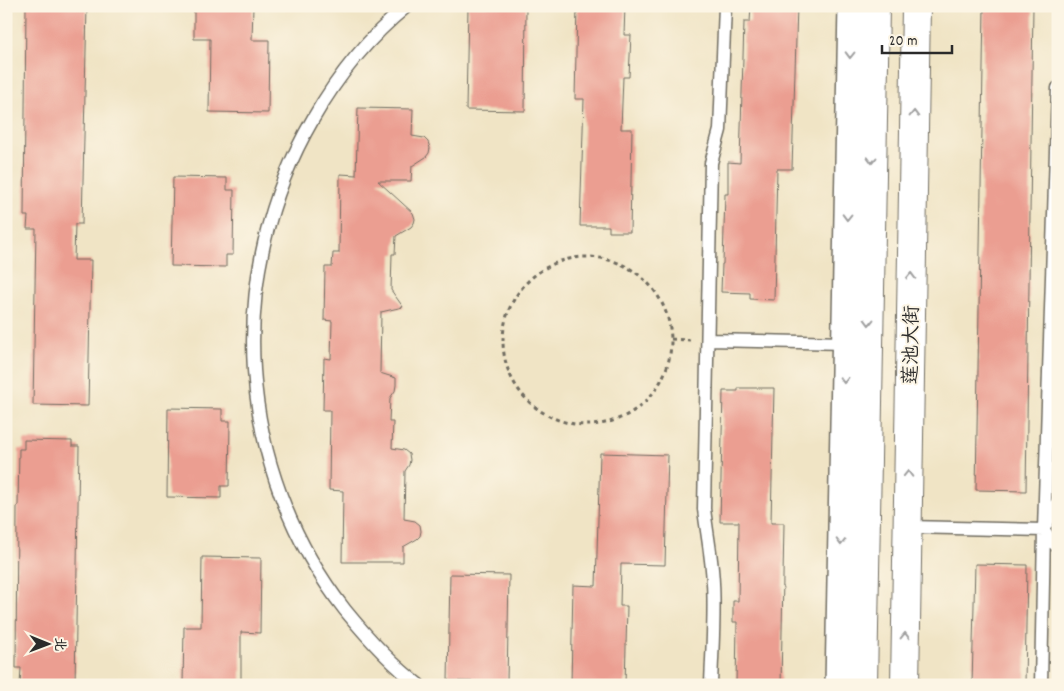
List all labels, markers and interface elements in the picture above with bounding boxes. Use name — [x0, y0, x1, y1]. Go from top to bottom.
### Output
scale bar — [882, 22, 952, 54]
text: 20 m — [889, 31, 917, 53]
one-way arrow — [844, 51, 855, 59]
one-way arrow — [909, 109, 919, 117]
one-way arrow — [867, 156, 877, 164]
one-way arrow — [841, 214, 852, 222]
one-way arrow — [906, 272, 917, 280]
street label: 莲池大街 — [898, 305, 928, 385]
one-way arrow — [864, 319, 875, 327]
one-way arrow — [839, 376, 849, 384]
one-way arrow — [903, 469, 913, 477]
one-way arrow — [836, 539, 846, 547]
north arrow — [22, 618, 72, 668]
one-way arrow — [900, 632, 911, 640]
text: 北 — [49, 637, 69, 651]

